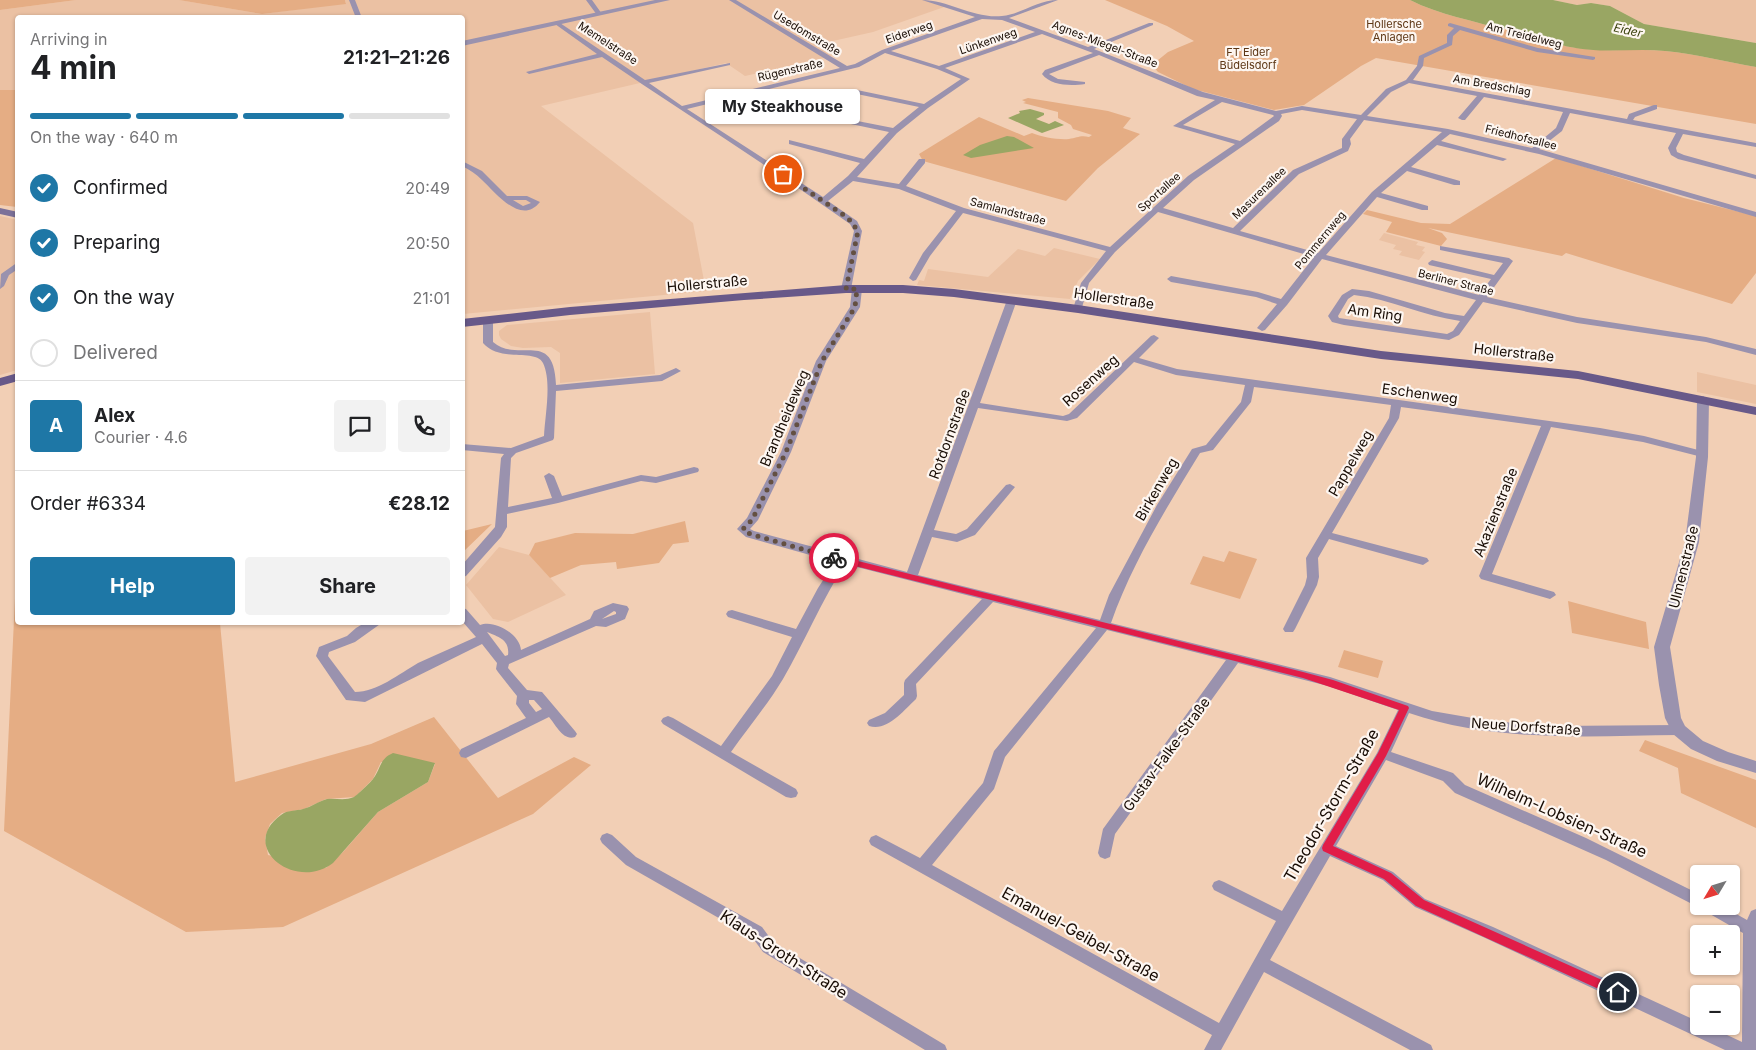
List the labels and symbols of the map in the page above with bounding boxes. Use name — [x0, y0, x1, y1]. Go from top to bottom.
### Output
street label: Usedomstraße — [771, 7, 843, 59]
street label: Eiderweg — [884, 17, 934, 47]
street label: Agnes-Miegel-Straße — [1050, 17, 1160, 71]
park label: Hollersche Anlagen — [1366, 17, 1422, 44]
street label: Memelstraße — [576, 19, 640, 67]
street label: Am Treidelweg — [1485, 19, 1563, 51]
water label: Eider — [1612, 19, 1644, 41]
street label: Lünkenweg — [957, 25, 1019, 57]
park label: FT Eider Büdelsdorf — [1219, 45, 1277, 72]
street label: Rügenstraße — [756, 56, 824, 84]
street label: Am Bredschlag — [1452, 71, 1532, 99]
callout: My Steakhouse — [706, 89, 860, 124]
street label: Friedhofsallee — [1484, 121, 1558, 153]
pin — [762, 153, 804, 195]
street label: Masurenallee — [1229, 164, 1289, 222]
street label: Sportallee — [1135, 169, 1183, 215]
street label: Samlandstraße — [969, 194, 1047, 228]
street label: Pommernweg — [1291, 208, 1349, 272]
street label: Berliner Straße — [1417, 266, 1495, 298]
street label: Hollerstraße — [666, 271, 748, 295]
street label: Hollerstraße — [1073, 284, 1155, 312]
street label: Am Ring — [1347, 300, 1403, 324]
street label: Hollerstraße — [1473, 339, 1555, 365]
street label: Rosenweg — [1059, 351, 1121, 409]
street label: Brandheideweg — [756, 367, 812, 469]
street label: Eschenweg — [1381, 379, 1459, 407]
street label: Rotdornstraße — [925, 387, 973, 481]
street label: Pappelweg — [1324, 427, 1376, 499]
street label: Birkenweg — [1131, 455, 1181, 523]
street label: Akazienstraße — [1469, 465, 1521, 559]
street label: Ulmenstraße — [1665, 524, 1701, 610]
courier — [809, 533, 859, 583]
street label: Gustav-Falke-Straße — [1119, 694, 1213, 814]
street label: Neue Dorfstraße — [1471, 714, 1581, 738]
street label: Theodor-Storm-Straße — [1279, 725, 1383, 885]
street label: Wilhelm-Lobsien-Straße — [1474, 768, 1650, 862]
north arrow — [1690, 865, 1740, 915]
street label: Emanuel-Geibel-Straße — [999, 882, 1163, 986]
street label: Klaus-Groth-Straße — [717, 905, 851, 1003]
pin — [1597, 971, 1639, 1013]

